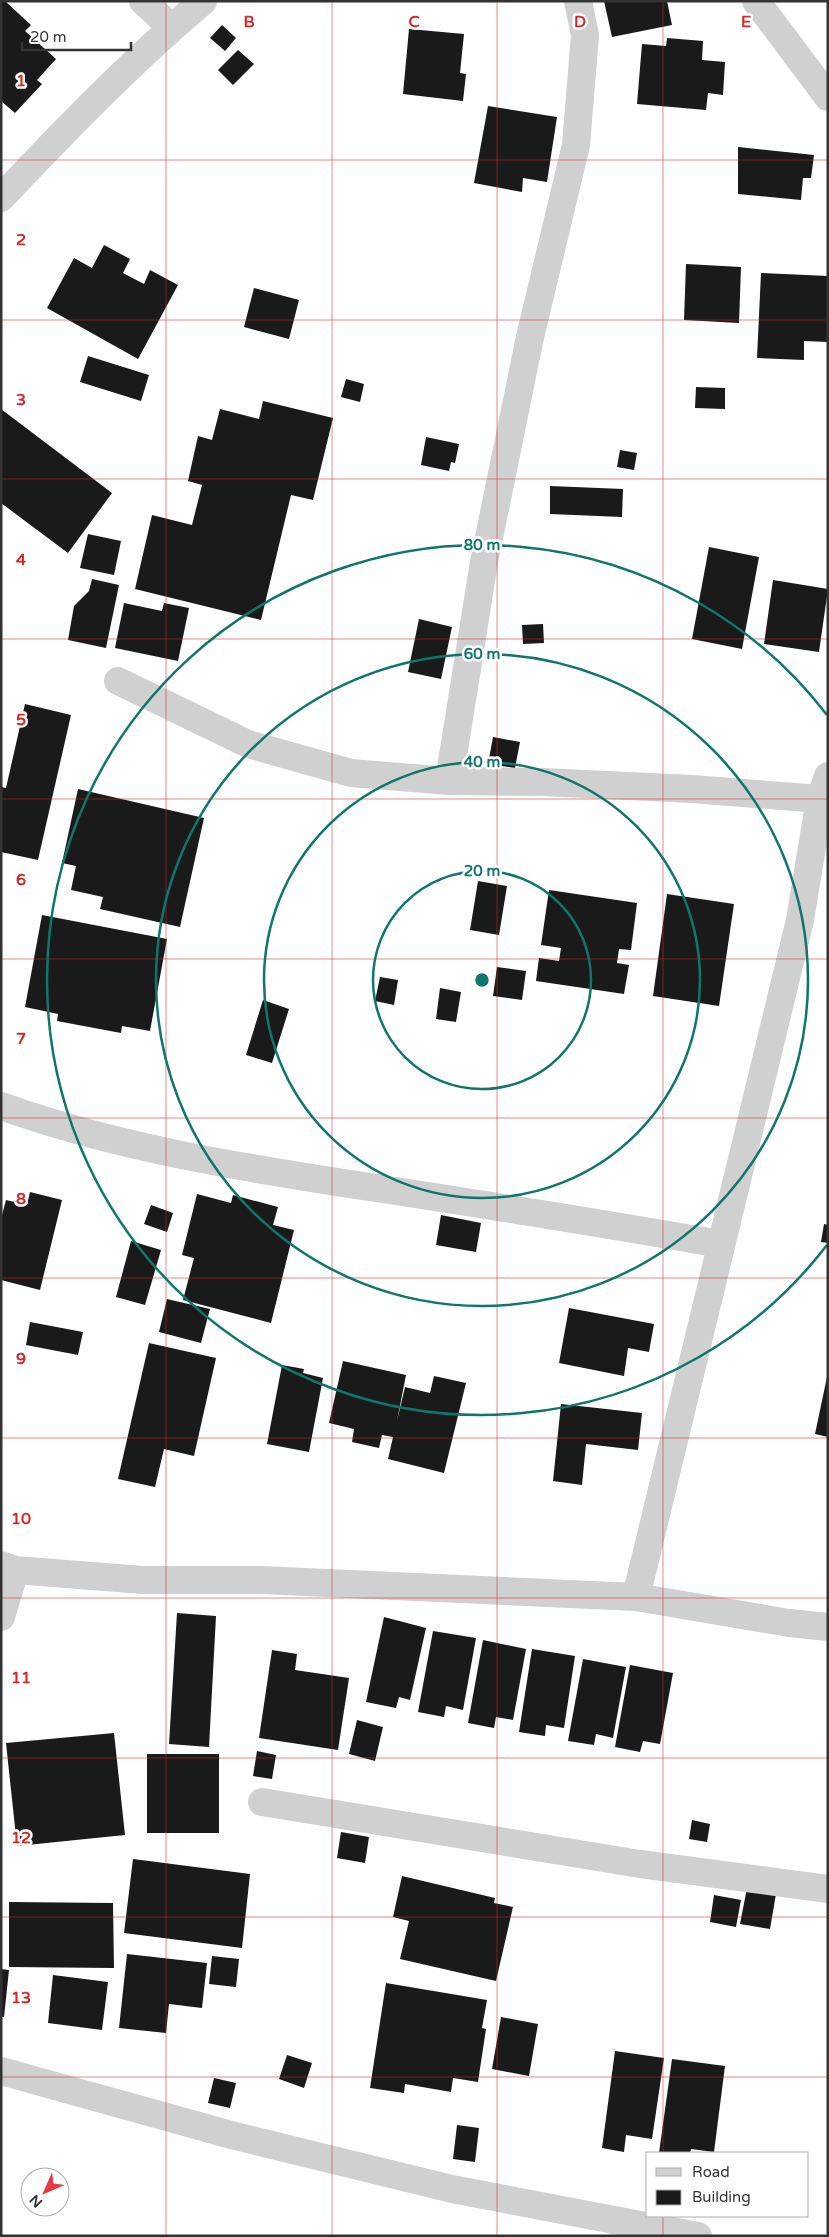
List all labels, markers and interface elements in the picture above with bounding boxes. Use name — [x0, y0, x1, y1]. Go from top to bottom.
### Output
text: B — [243, 12, 255, 32]
text: C — [408, 12, 420, 32]
text: D — [574, 12, 586, 32]
text: E — [741, 12, 751, 32]
scale bar — [22, 20, 131, 52]
text: 20 m — [30, 28, 67, 46]
text: 1 — [16, 71, 26, 91]
text: 2 — [16, 230, 26, 250]
text: 3 — [16, 390, 26, 410]
text: 80 m — [464, 536, 500, 554]
text: 4 — [16, 550, 26, 570]
text: 60 m — [464, 645, 500, 663]
text: 5 — [16, 710, 26, 730]
text: 40 m — [464, 753, 500, 771]
text: 20 m — [464, 862, 500, 880]
text: 6 — [16, 870, 26, 890]
centre of rings — [473, 971, 491, 989]
text: 7 — [16, 1029, 26, 1049]
text: 8 — [16, 1189, 26, 1209]
text: 9 — [16, 1349, 26, 1369]
text: 10 — [11, 1509, 31, 1529]
text: 11 — [11, 1668, 31, 1688]
text: 12 — [11, 1828, 31, 1848]
text: 13 — [11, 1988, 31, 2008]
legend — [646, 2152, 809, 2217]
text: Road — [692, 2163, 730, 2181]
north arrow — [20, 2167, 70, 2217]
text: Building — [692, 2188, 751, 2206]
text: N — [26, 2191, 46, 2211]

